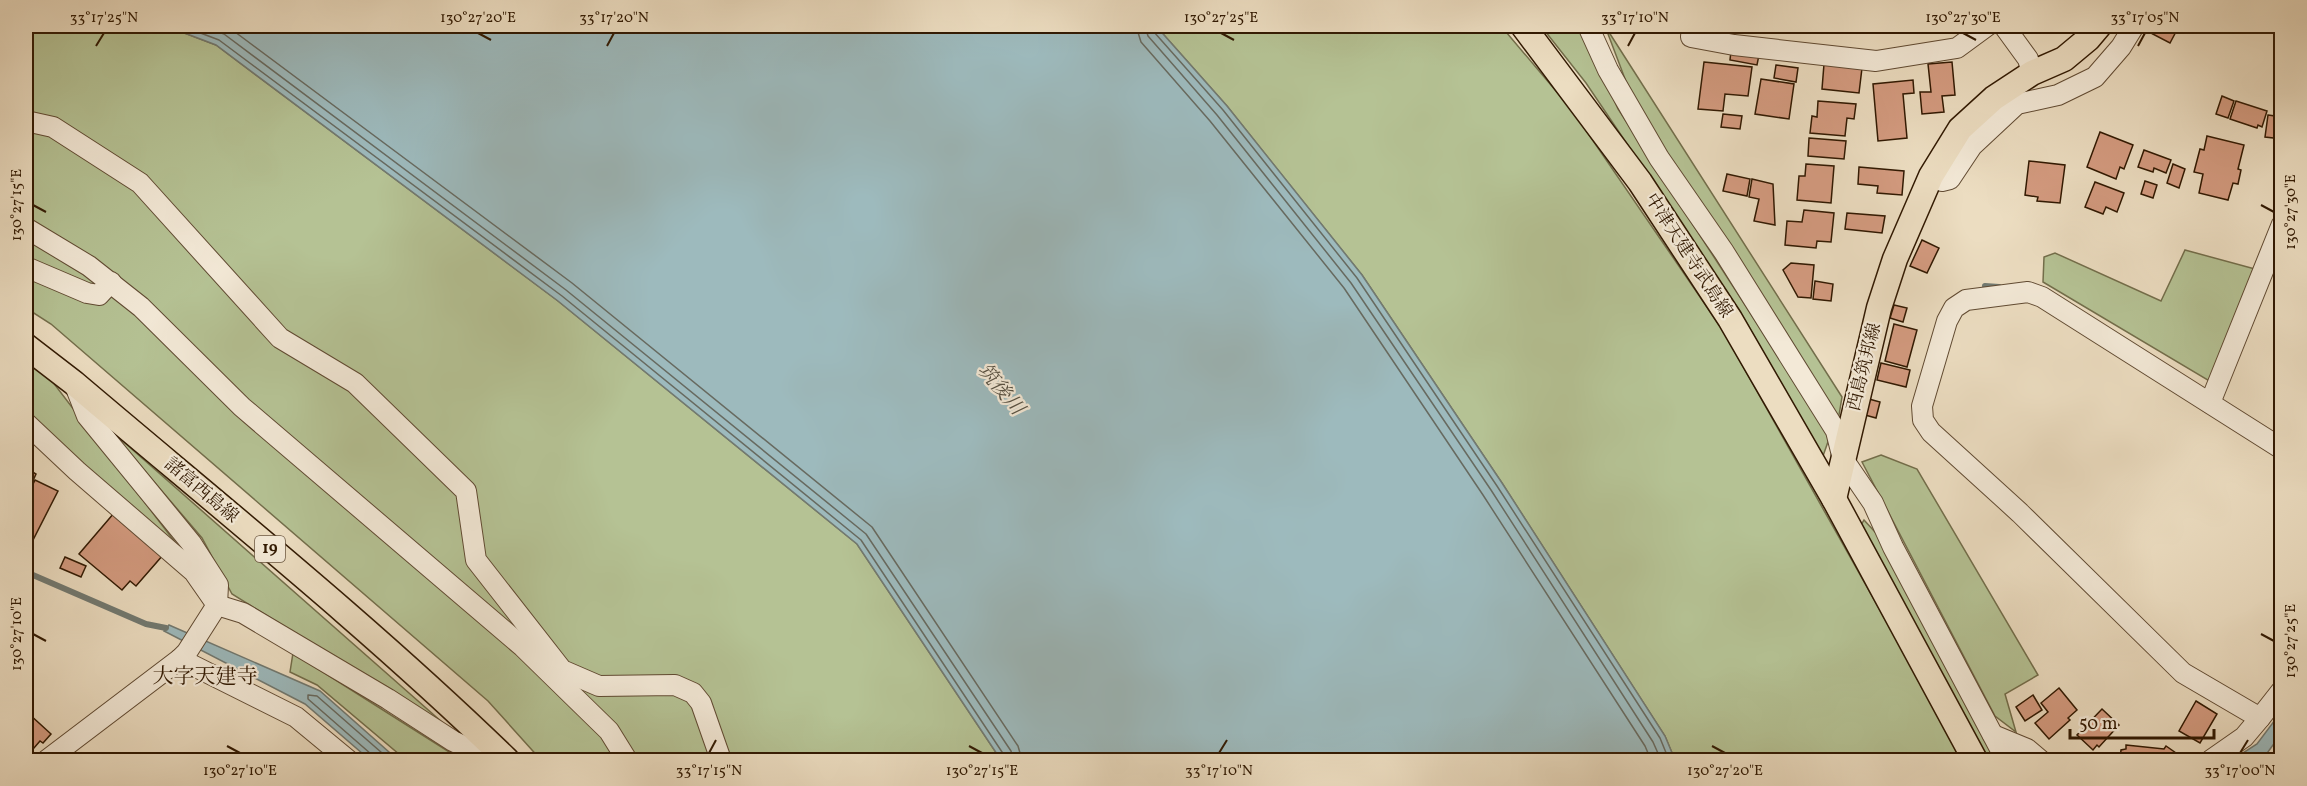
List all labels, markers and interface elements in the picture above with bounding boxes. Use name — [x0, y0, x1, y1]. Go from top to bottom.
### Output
text: 33°17'25"N — [70, 8, 138, 29]
text: 130°27'20"E — [440, 8, 516, 29]
text: 33°17'20"N — [579, 8, 649, 29]
text: 130°27'25"E — [1184, 8, 1258, 29]
text: 33°17'10"N — [1601, 8, 1669, 29]
text: 130°27'30"E — [1925, 8, 2001, 29]
text: 33°17'05"N — [2110, 8, 2180, 29]
text: 130°27'15"E — [7, 169, 28, 241]
text: 130°27'30"E — [2281, 174, 2302, 250]
street label: 中津天建寺武島線 — [1638, 189, 1738, 323]
street label: 西島筑邦線 — [1842, 320, 1888, 414]
water label: 筑後川 — [970, 358, 1031, 424]
street label: 諸富西島線 — [158, 452, 244, 530]
road number: 19 — [255, 536, 285, 562]
text: 130°27'10"E — [7, 597, 28, 671]
text: 130°27'25"E — [2281, 604, 2302, 678]
district label: 大字天建寺 — [153, 663, 258, 692]
scale bar — [2070, 702, 2214, 740]
text: 50 m — [2079, 712, 2118, 737]
text: 130°27'10"E — [203, 761, 277, 782]
text: 33°17'15"N — [676, 761, 742, 782]
text: 130°27'15"E — [946, 761, 1018, 782]
text: 33°17'10"N — [1185, 761, 1253, 782]
text: 130°27'20"E — [1687, 761, 1763, 782]
text: 33°17'00"N — [2205, 761, 2275, 782]

